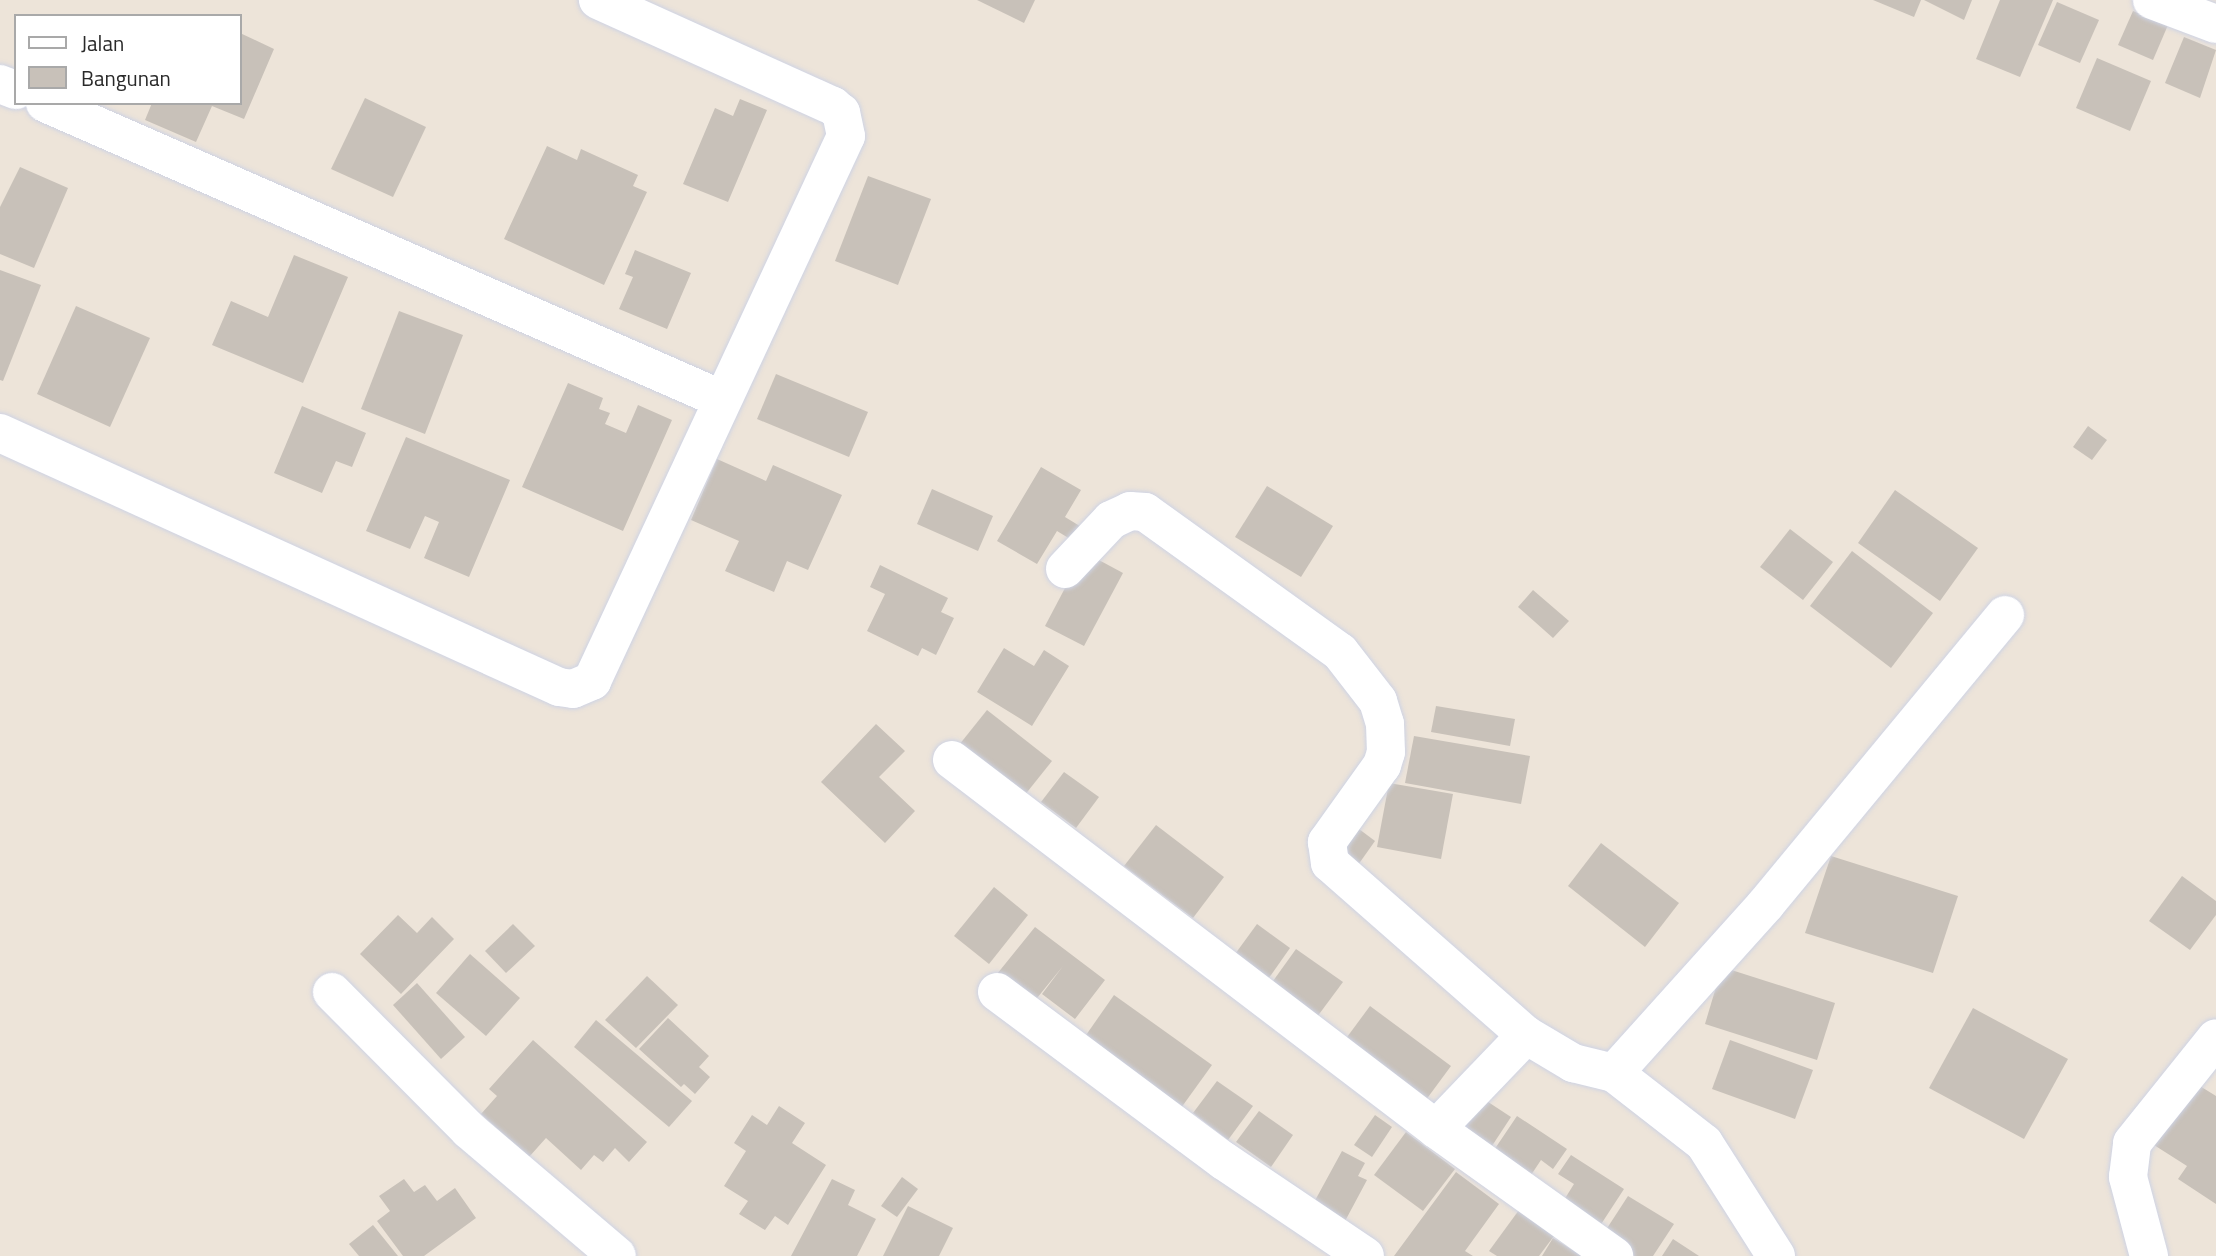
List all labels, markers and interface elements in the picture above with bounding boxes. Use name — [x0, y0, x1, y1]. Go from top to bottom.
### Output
legend — [14, 14, 242, 105]
text: Jalan — [81, 27, 124, 59]
text: Bangunan — [81, 62, 171, 94]

